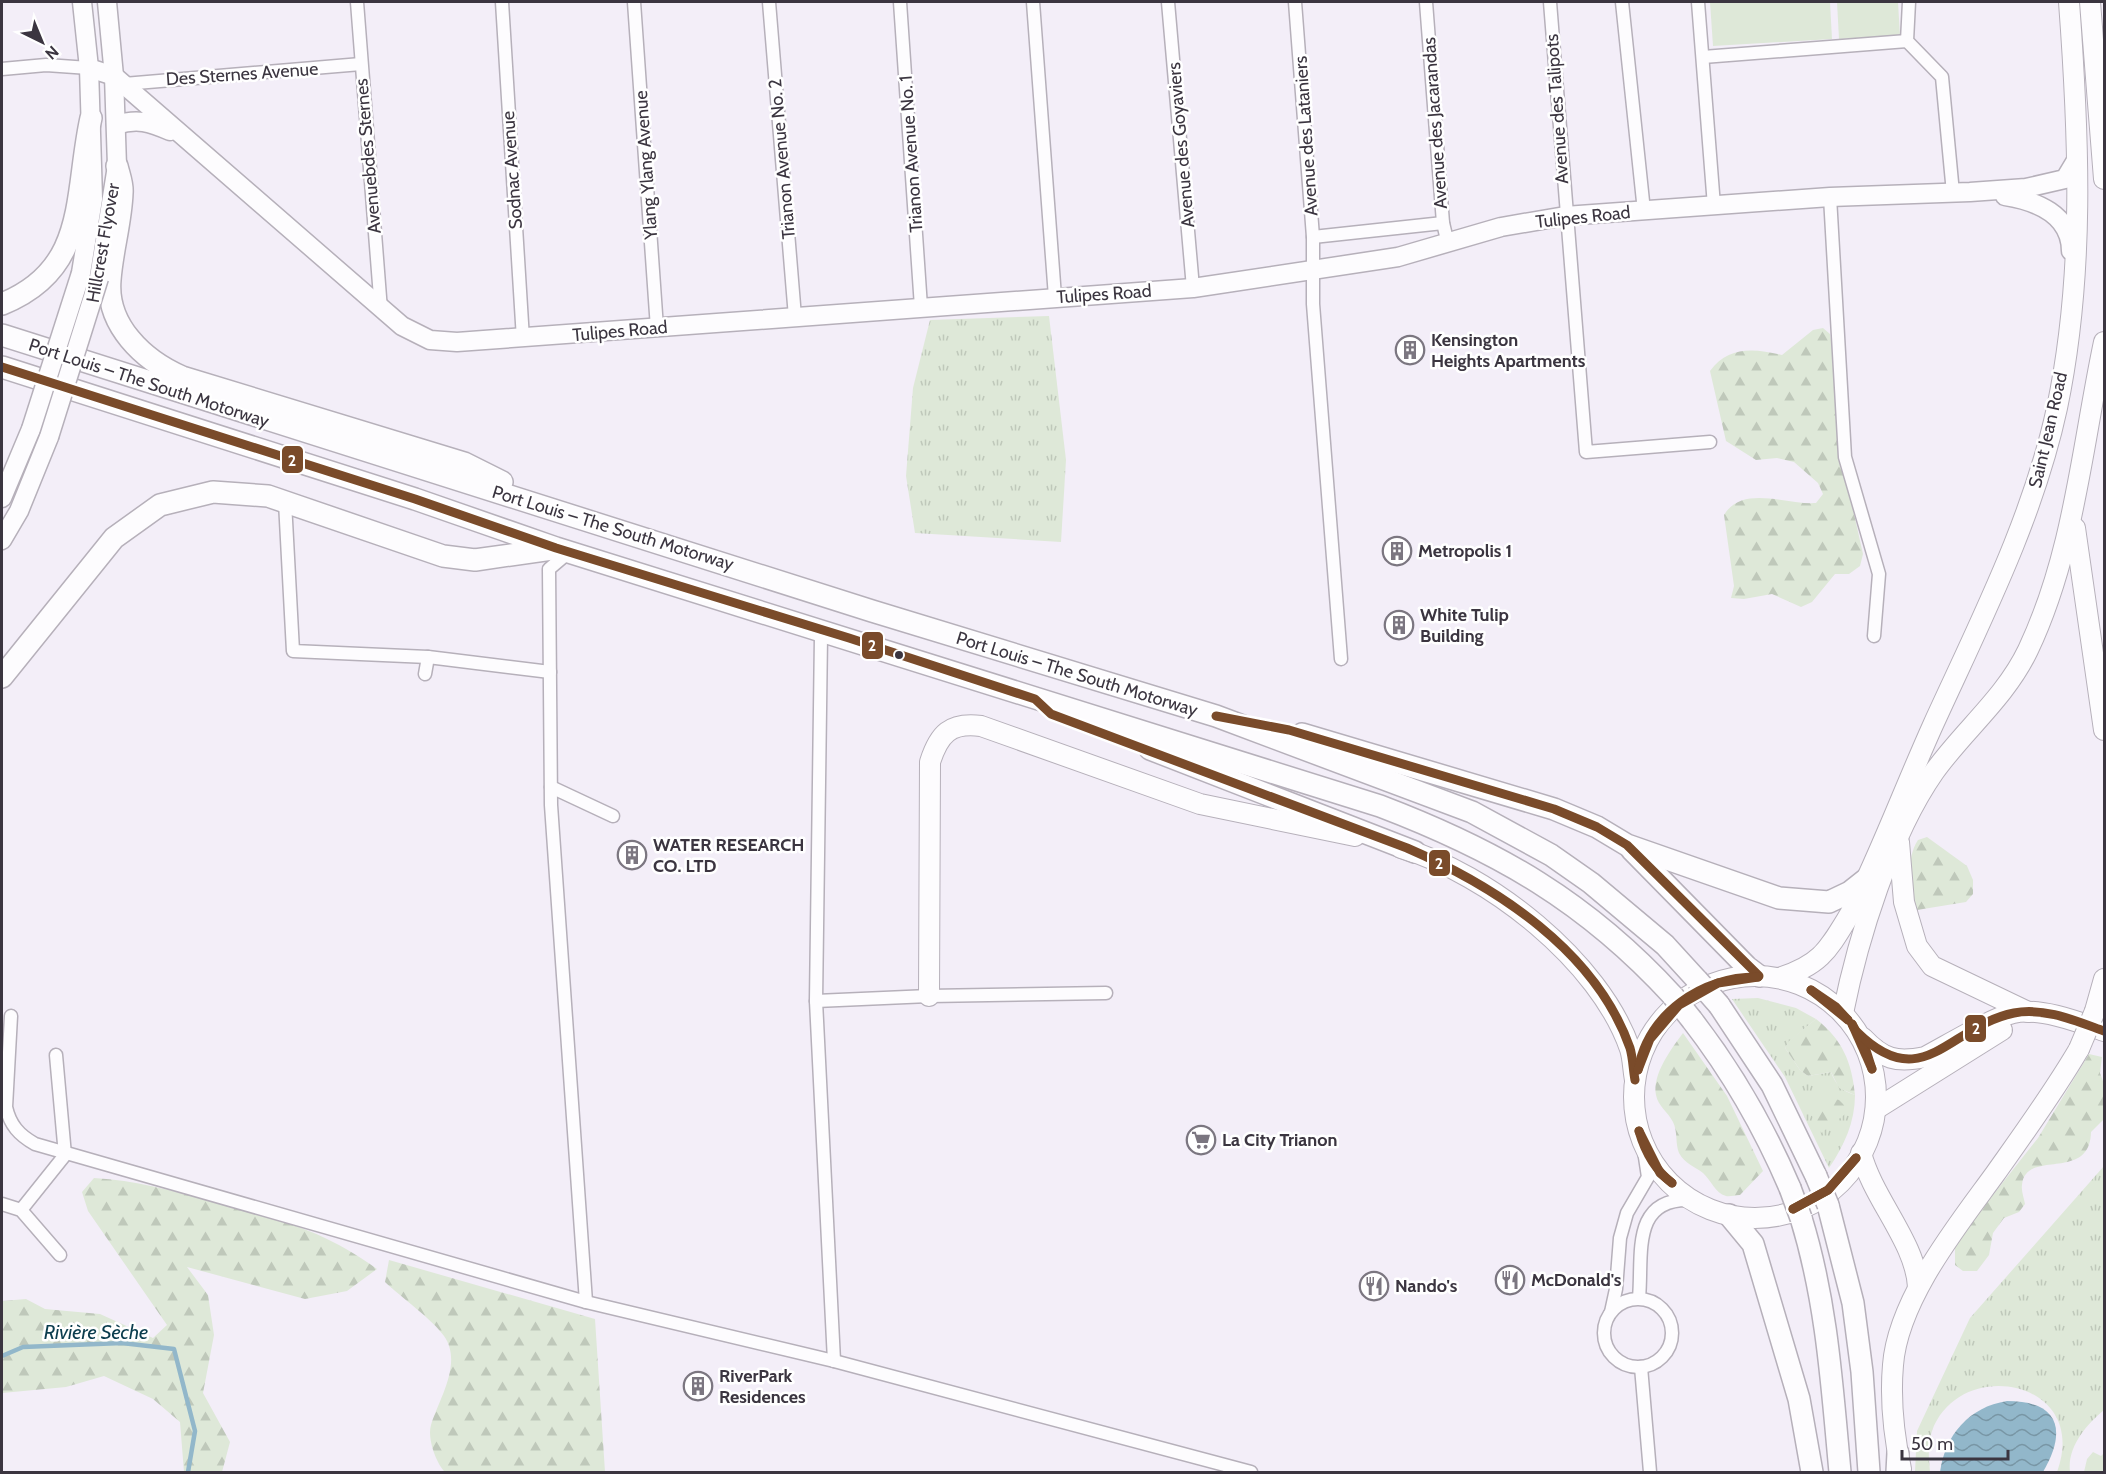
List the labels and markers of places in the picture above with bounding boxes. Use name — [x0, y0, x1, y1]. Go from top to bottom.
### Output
place label: Kensington Heights Apartments — [1431, 329, 1586, 372]
building icon: Kensington Heights Apartments — [1394, 334, 1426, 366]
building icon: Metropolis 1 — [1381, 535, 1413, 567]
place label: Metropolis 1 — [1418, 540, 1512, 562]
place label: White Tulip Building — [1420, 604, 1509, 647]
building icon: White Tulip Building — [1383, 609, 1415, 641]
unlabelled marker — [893, 649, 905, 661]
place label: WATER RESEARCH CO. LTD — [653, 834, 804, 877]
building icon: WATER RESEARCH CO. LTD — [616, 839, 648, 871]
supermarket icon: La City Trianon — [1185, 1124, 1217, 1156]
place label: La City Trianon — [1222, 1129, 1337, 1151]
restaurant icon: McDonald's — [1494, 1264, 1526, 1296]
place label: McDonald's — [1531, 1269, 1622, 1291]
restaurant icon: Nando's — [1358, 1270, 1390, 1302]
place label: Nando's — [1395, 1275, 1458, 1297]
place label: RiverPark Residences — [719, 1365, 806, 1408]
building icon: RiverPark Residences — [682, 1370, 714, 1402]

